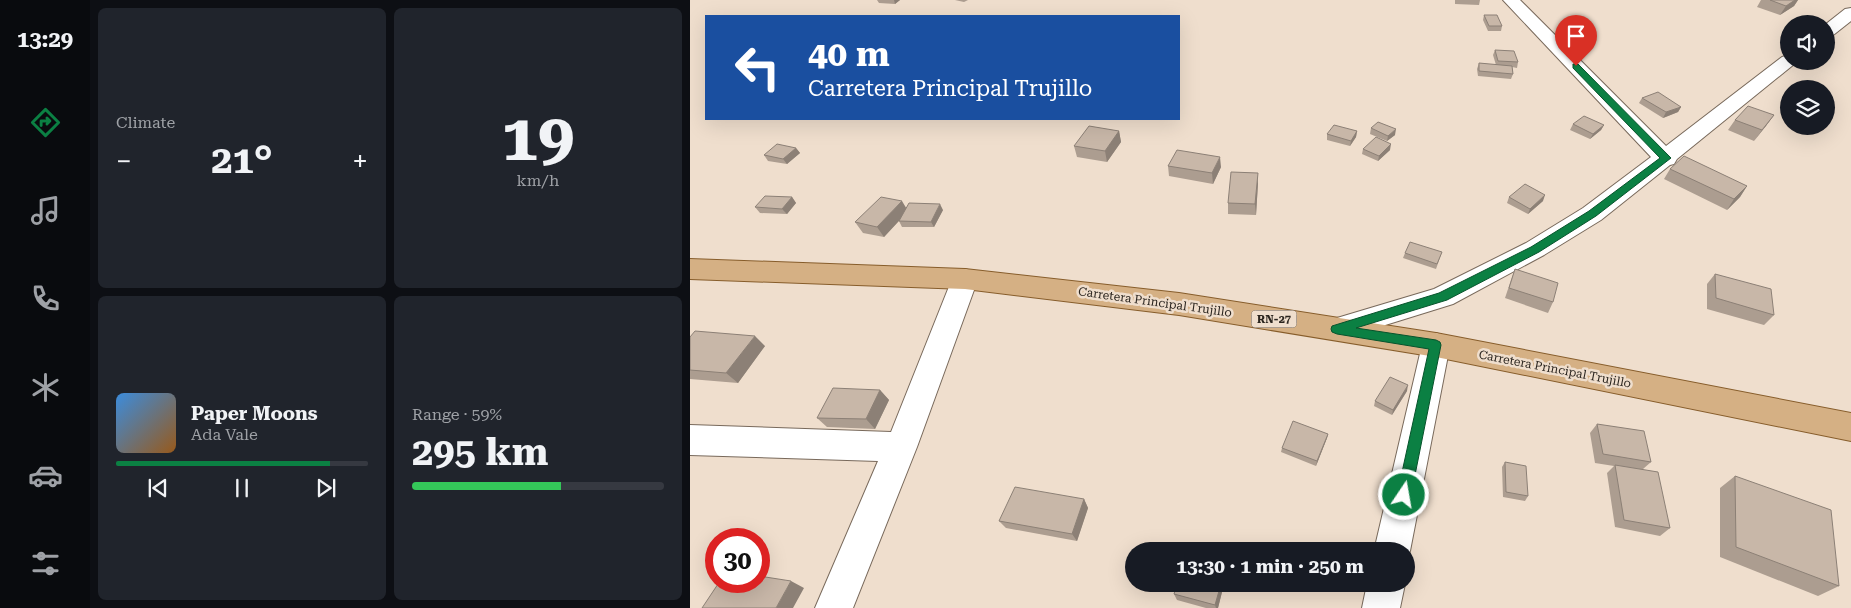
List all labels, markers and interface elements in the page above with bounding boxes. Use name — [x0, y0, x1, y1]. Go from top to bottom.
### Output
pin — [1555, 15, 1597, 66]
map controls — [1780, 15, 1835, 135]
button: sound — [1780, 15, 1835, 70]
icon: arrive — [1562, 22, 1590, 50]
text: 13:29 — [17, 27, 73, 52]
text: 40 m — [808, 34, 890, 75]
icon: left — [725, 35, 790, 100]
text: Carretera Principal Trujillo — [808, 76, 1092, 101]
button: layers — [1780, 80, 1835, 135]
text: 19 — [502, 100, 574, 176]
icon: directions — [28, 105, 63, 140]
text: Climate — [116, 113, 175, 132]
text: 21° — [211, 138, 273, 182]
text: − — [116, 145, 132, 178]
text: + — [352, 145, 368, 178]
text: km/h — [517, 171, 559, 190]
icon: music — [28, 193, 63, 228]
icon: phone — [28, 281, 63, 316]
street label: Carretera Principal Trujillo — [1077, 284, 1233, 320]
road number: RN-27 — [1252, 310, 1296, 328]
street label: Carretera Principal Trujillo — [1478, 347, 1632, 391]
icon: climate — [28, 370, 63, 405]
text: Paper Moons — [191, 402, 318, 425]
text: Range · 59% — [412, 405, 502, 424]
text: Ada Vale — [191, 425, 258, 444]
text: 295 km — [412, 430, 548, 474]
icon: car — [28, 458, 63, 493]
position arrow — [1377, 468, 1429, 520]
icon: previous — [144, 474, 172, 502]
icon: pause — [228, 474, 256, 502]
icon: next — [312, 474, 340, 502]
speed limit sign: 30 — [705, 528, 770, 593]
icon: filters — [28, 546, 63, 581]
text: 13:30 · 1 min · 250 m — [1176, 555, 1364, 578]

